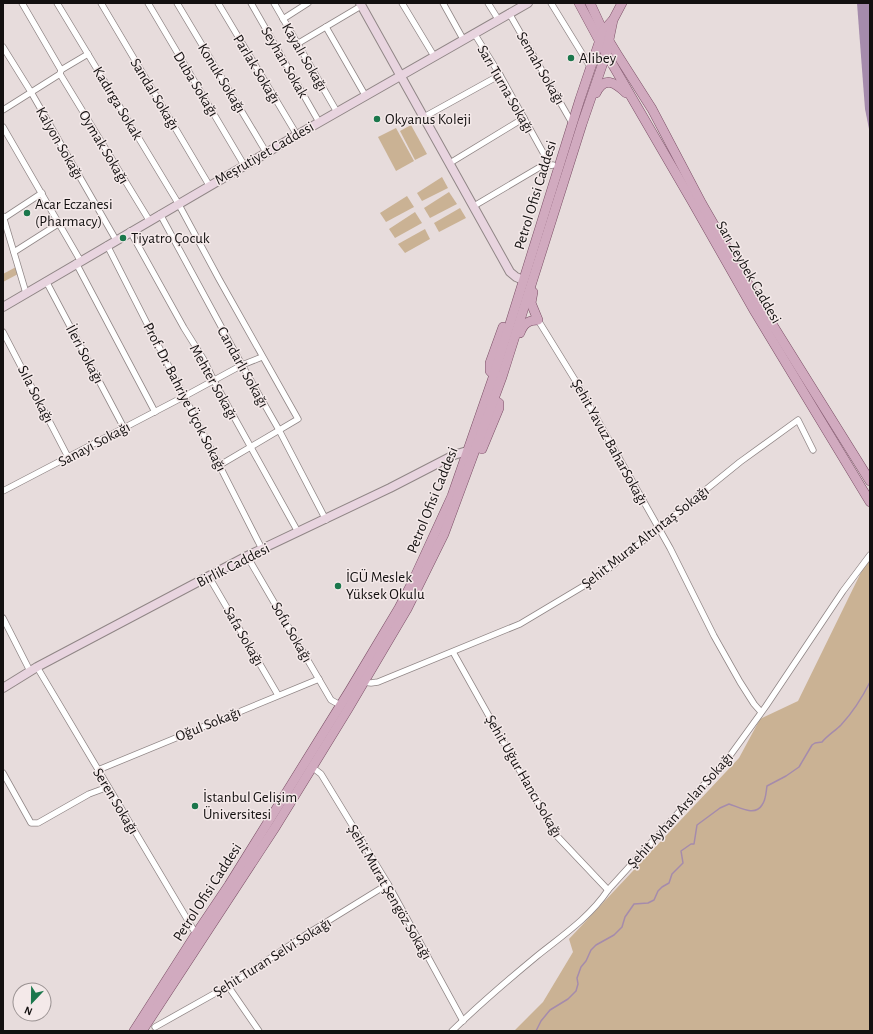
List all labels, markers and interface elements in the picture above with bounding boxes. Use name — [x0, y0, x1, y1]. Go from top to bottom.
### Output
street label: Kayalı Sokağı — [279, 20, 330, 94]
street label: Seyhan Sokak — [258, 24, 311, 100]
street label: Semah Sokağı — [514, 29, 567, 107]
street label: Parlak Sokağı — [230, 32, 283, 106]
street label: Konuk Sokağı — [195, 41, 248, 116]
street label: Sarı Turna Sokağı — [474, 43, 537, 136]
street label: Duba Sokağı — [170, 49, 221, 119]
place label: Alibey — [579, 51, 617, 66]
marker: Alibey — [566, 53, 576, 63]
street label: Sandal Sokağı — [127, 56, 182, 133]
street label: Kadırga Sokak — [90, 64, 145, 142]
street label: Kalyon Sokağı — [33, 104, 86, 182]
street label: Oymak Sokağı — [76, 108, 131, 187]
place label: Okyanus Koleji — [385, 112, 471, 127]
marker: Okyanus Koleji — [372, 114, 382, 124]
street label: Meşrutiyet Caddesi — [212, 119, 316, 188]
street label: Petrol Ofisi Caddesi — [512, 139, 559, 251]
place label: Acar Eczanesi (Pharmacy) — [35, 197, 113, 229]
marker: Acar Eczanesi (Pharmacy) — [22, 208, 32, 218]
street label: Sarı Zeybek Caddesi — [713, 218, 784, 326]
place label: Tiyatro Çocuk — [131, 231, 210, 246]
marker: Tiyatro Çocuk — [118, 233, 128, 243]
street label: Prof. Dr. Bahriye Üçok Sokağı — [140, 319, 231, 474]
street label: İleri Sokağı — [63, 321, 108, 386]
street label: Candarlı Sokağı — [214, 324, 271, 410]
street label: Mehter Sokağı — [187, 342, 240, 422]
street label: Sıla Sokağı — [15, 363, 56, 425]
street label: Şehit Yavuz BaharSokağı — [569, 377, 650, 508]
street label: Sanayi Sokağı — [56, 419, 133, 470]
street label: Petrol Ofisi Caddesi — [404, 445, 461, 555]
street label: Şehit Murat Altıntaş Sokağı — [579, 483, 712, 592]
street label: Birlik Caddesi — [194, 541, 272, 590]
place label: İGÜ Meslek Yüksek Okulu — [346, 568, 425, 602]
marker: İGÜ Meslek Yüksek Okulu — [333, 581, 343, 591]
street label: Sofu Sokağı — [268, 599, 315, 665]
street label: Safa Sokağı — [221, 604, 267, 669]
street label: Oğul Sokağı — [173, 705, 243, 744]
street label: Şehit Uğur Hancı Sokağı — [482, 712, 565, 840]
street label: Şehit Ayhan Arslan Sokağı — [625, 750, 736, 871]
street label: Seren Sokağı — [90, 766, 141, 837]
place label: İstanbul Gelişim Üniversitesi — [203, 788, 297, 822]
marker: İstanbul Gelişim Üniversitesi — [190, 801, 200, 811]
street label: Şehit Murat Şengöz Sokağı — [345, 822, 434, 962]
street label: Petrol Ofisi Caddesi — [170, 841, 245, 944]
street label: Şehit Turan Selvi Sokağı — [211, 915, 334, 1000]
north arrow — [12, 982, 52, 1022]
text: N — [23, 1004, 34, 1017]

